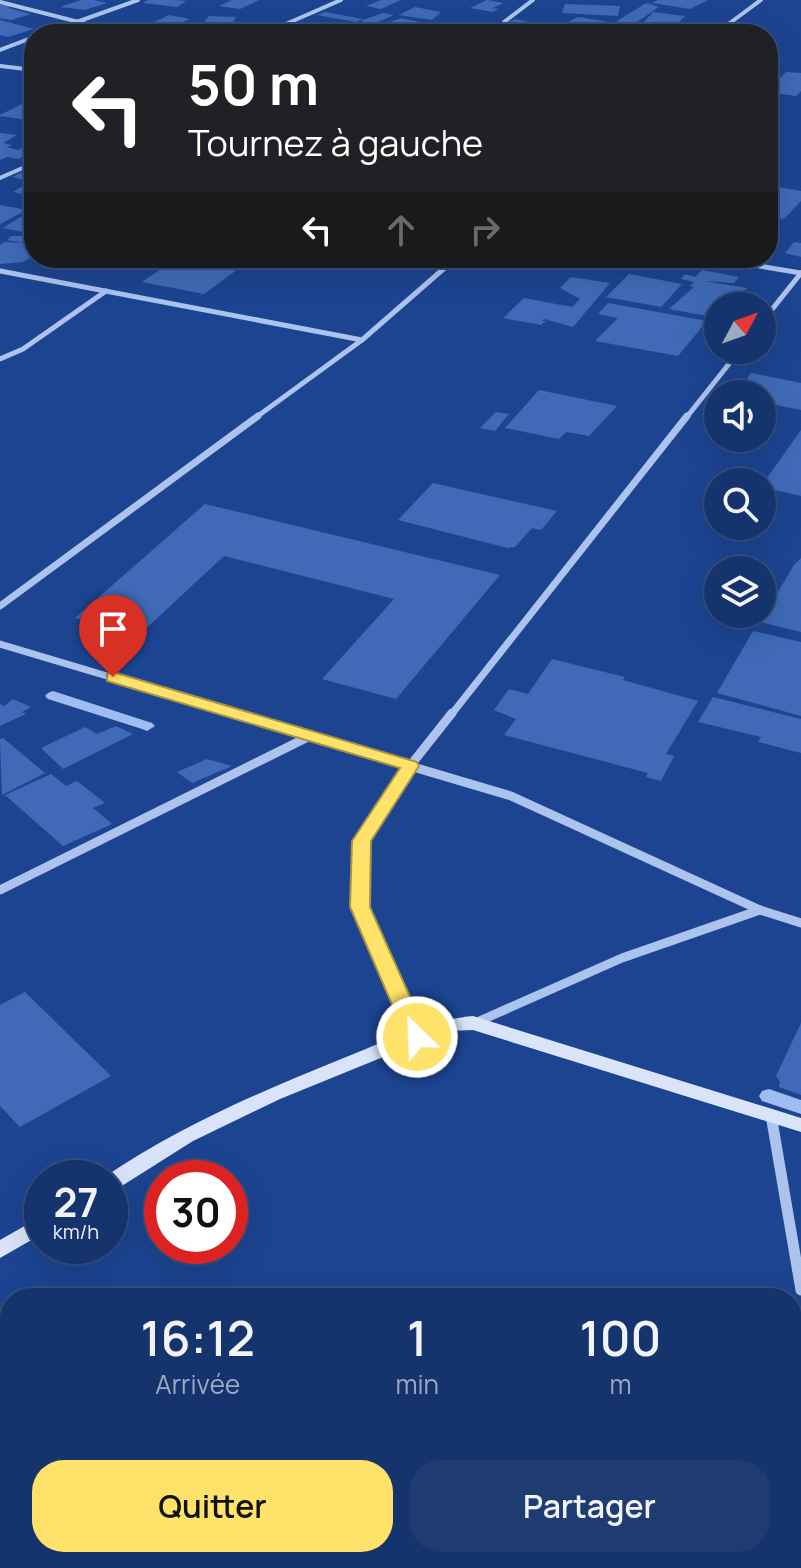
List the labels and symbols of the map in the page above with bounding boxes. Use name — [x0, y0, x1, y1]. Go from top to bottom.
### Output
north arrow — [704, 292, 776, 364]
pin — [79, 595, 147, 677]
position arrow — [375, 995, 459, 1079]
speed limit sign: 30 — [144, 1160, 248, 1264]

